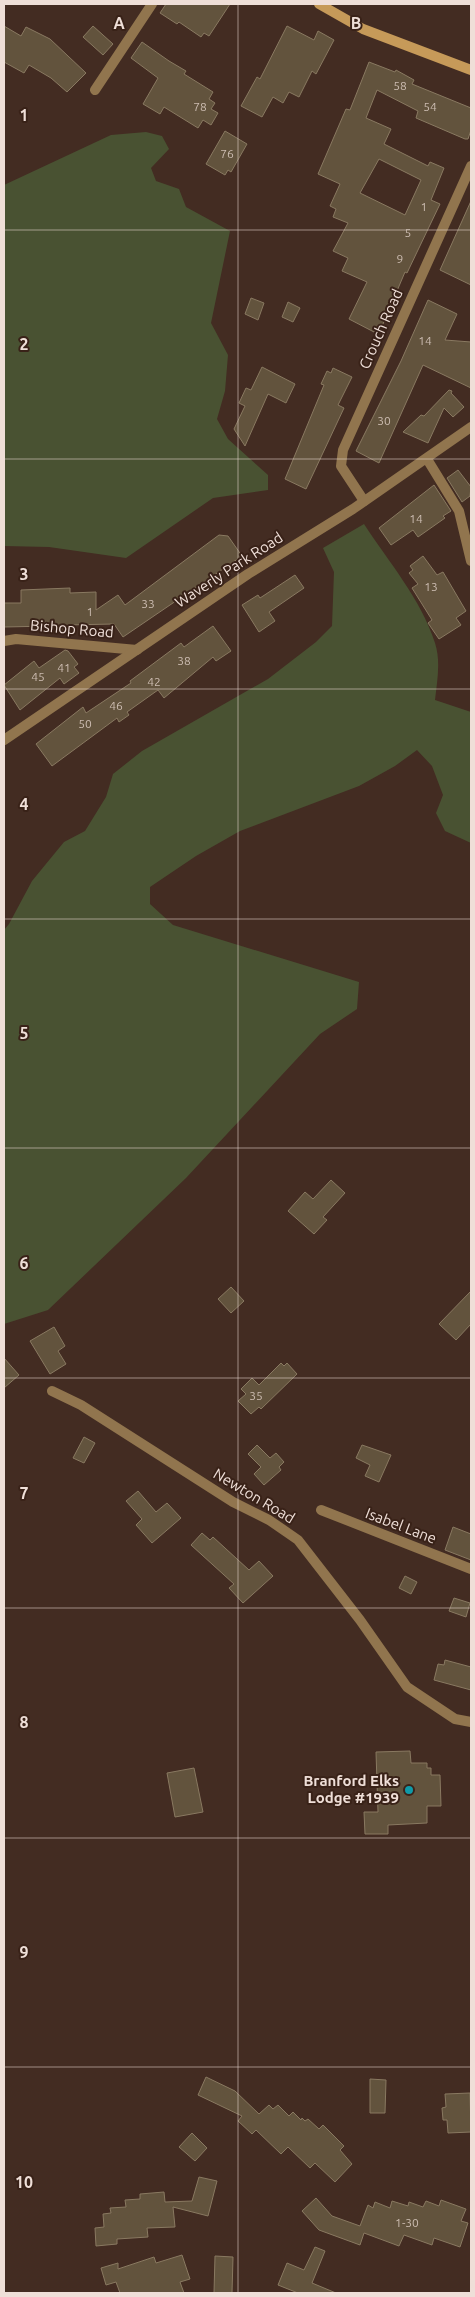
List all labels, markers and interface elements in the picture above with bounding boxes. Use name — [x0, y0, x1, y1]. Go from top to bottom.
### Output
text: A — [113, 14, 125, 32]
text: B — [351, 14, 361, 32]
house number: 58 — [393, 79, 407, 92]
house number: 78 — [193, 100, 207, 113]
house number: 54 — [423, 100, 437, 113]
text: 1 — [19, 106, 29, 124]
house number: 76 — [220, 147, 234, 160]
house number: 1 — [421, 200, 427, 213]
house number: 5 — [405, 226, 411, 239]
house number: 9 — [397, 252, 403, 265]
street label: Crouch Road — [355, 286, 406, 371]
house number: 14 — [418, 334, 432, 347]
text: 2 — [19, 335, 29, 353]
house number: 30 — [377, 414, 391, 427]
house number: 14 — [409, 512, 423, 525]
street label: Waverly Park Road — [172, 528, 286, 611]
text: 3 — [19, 565, 29, 583]
house number: 13 — [424, 580, 438, 593]
house number: 33 — [141, 597, 155, 610]
house number: 1 — [87, 605, 93, 618]
street label: Bishop Road — [30, 616, 115, 641]
house number: 38 — [177, 654, 191, 667]
house number: 41 — [57, 661, 71, 674]
house number: 45 — [31, 670, 45, 683]
house number: 42 — [147, 675, 161, 688]
house number: 46 — [109, 699, 123, 712]
house number: 50 — [78, 717, 92, 730]
text: 4 — [19, 795, 29, 813]
text: 5 — [19, 1024, 29, 1042]
text: 6 — [19, 1254, 29, 1272]
house number: 35 — [249, 1389, 263, 1402]
street label: Newton Road — [211, 1465, 298, 1527]
text: 7 — [19, 1484, 29, 1502]
street label: Isabel Lane — [363, 1504, 439, 1547]
text: 8 — [19, 1713, 29, 1731]
place label: Branford Elks Lodge #1939 — [303, 1772, 399, 1806]
marker: Branford Elks Lodge #1939 — [403, 1784, 415, 1796]
text: 9 — [19, 1943, 29, 1961]
text: 10 — [15, 2173, 33, 2191]
house number: 1-30 — [395, 2216, 419, 2229]

